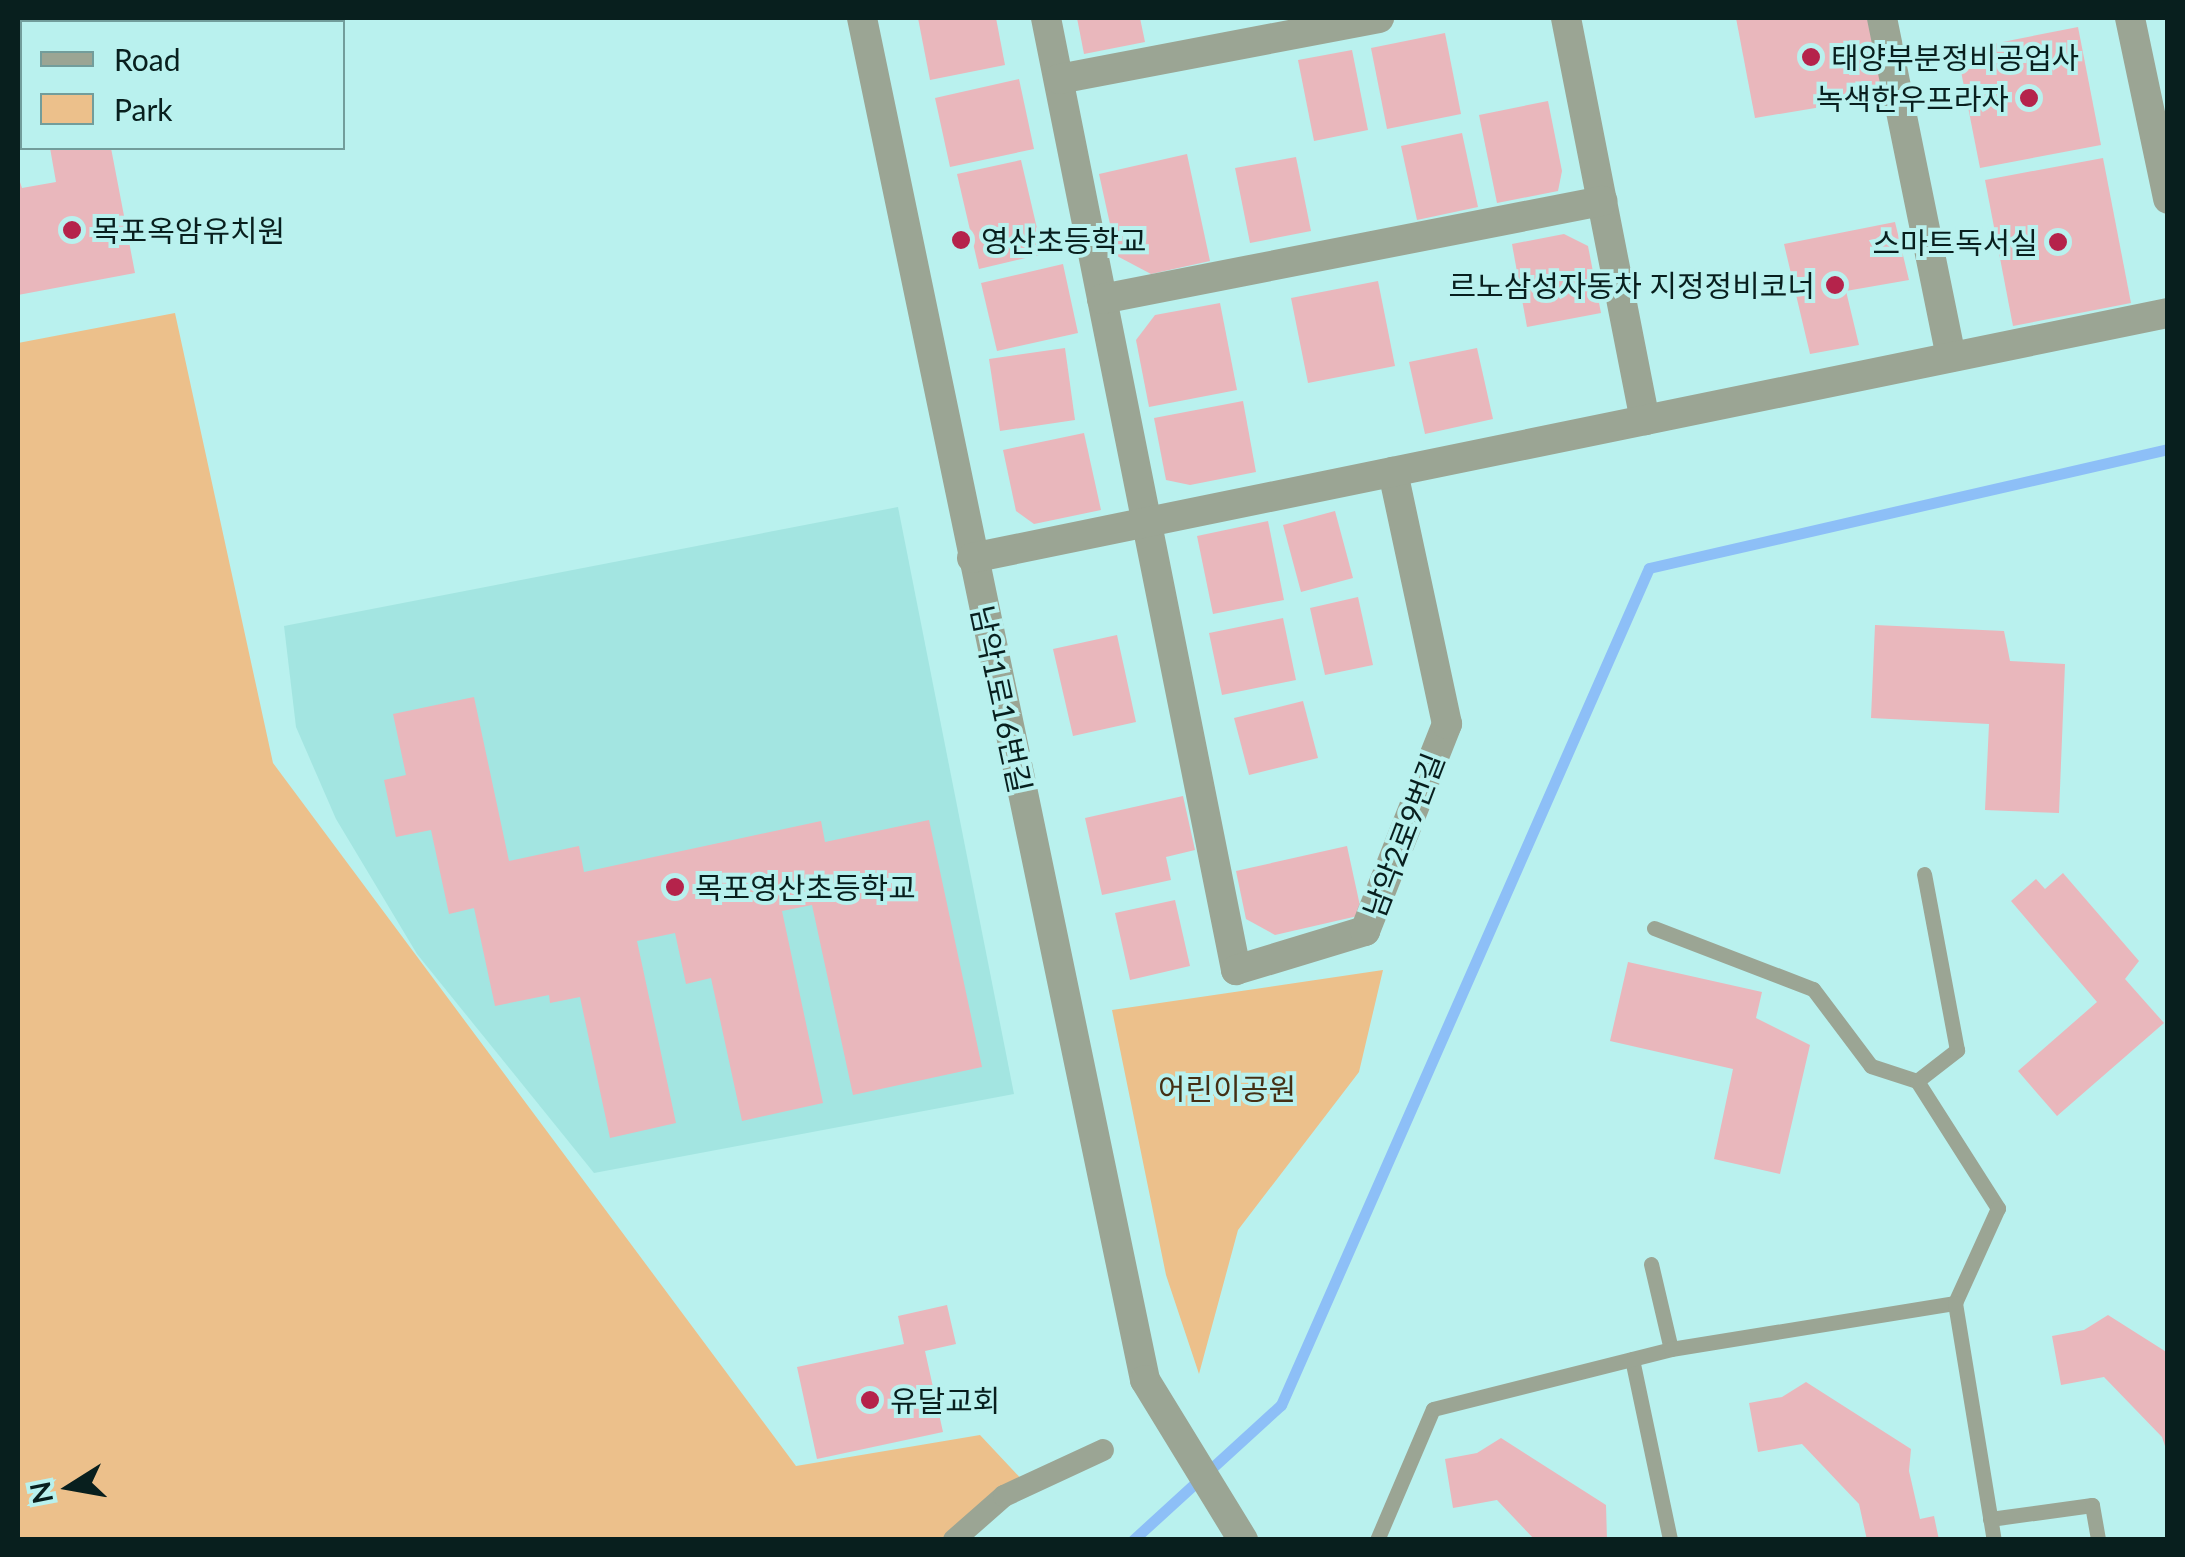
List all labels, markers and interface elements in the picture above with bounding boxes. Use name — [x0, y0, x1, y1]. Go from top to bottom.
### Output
legend — [20, 20, 345, 150]
place label: 태양부분정비공업사 — [1831, 39, 2079, 75]
text: Road — [114, 41, 181, 77]
marker: 태양부분정비공업사 — [1800, 46, 1822, 68]
place label: 녹색한우프라자 — [1816, 80, 2009, 116]
marker: 녹색한우프라자 — [2018, 87, 2040, 109]
text: Park — [114, 91, 173, 127]
place label: 목포옥암유치원 — [92, 212, 285, 248]
marker: 목포옥암유치원 — [61, 219, 83, 241]
place label: 영산초등학교 — [981, 222, 1147, 258]
place label: 스마트독서실 — [1872, 224, 2038, 260]
marker: 영산초등학교 — [950, 229, 972, 251]
marker: 스마트독서실 — [2047, 231, 2069, 253]
place label: 르노삼성자동차 지정정비코너 — [1449, 267, 1815, 303]
marker: 르노삼성자동차 지정정비코너 — [1824, 274, 1846, 296]
street label: 남악1로16번길 — [965, 602, 1039, 796]
street label: 남악2로9번길 — [1355, 748, 1451, 922]
place label: 목포영산초등학교 — [695, 869, 916, 905]
marker: 목포영산초등학교 — [664, 876, 686, 898]
park label: 어린이공원 — [1158, 1070, 1296, 1106]
place label: 유달교회 — [890, 1382, 1000, 1418]
marker: 유달교회 — [859, 1389, 881, 1411]
north arrow — [20, 1437, 120, 1537]
text: N — [22, 1479, 59, 1507]

